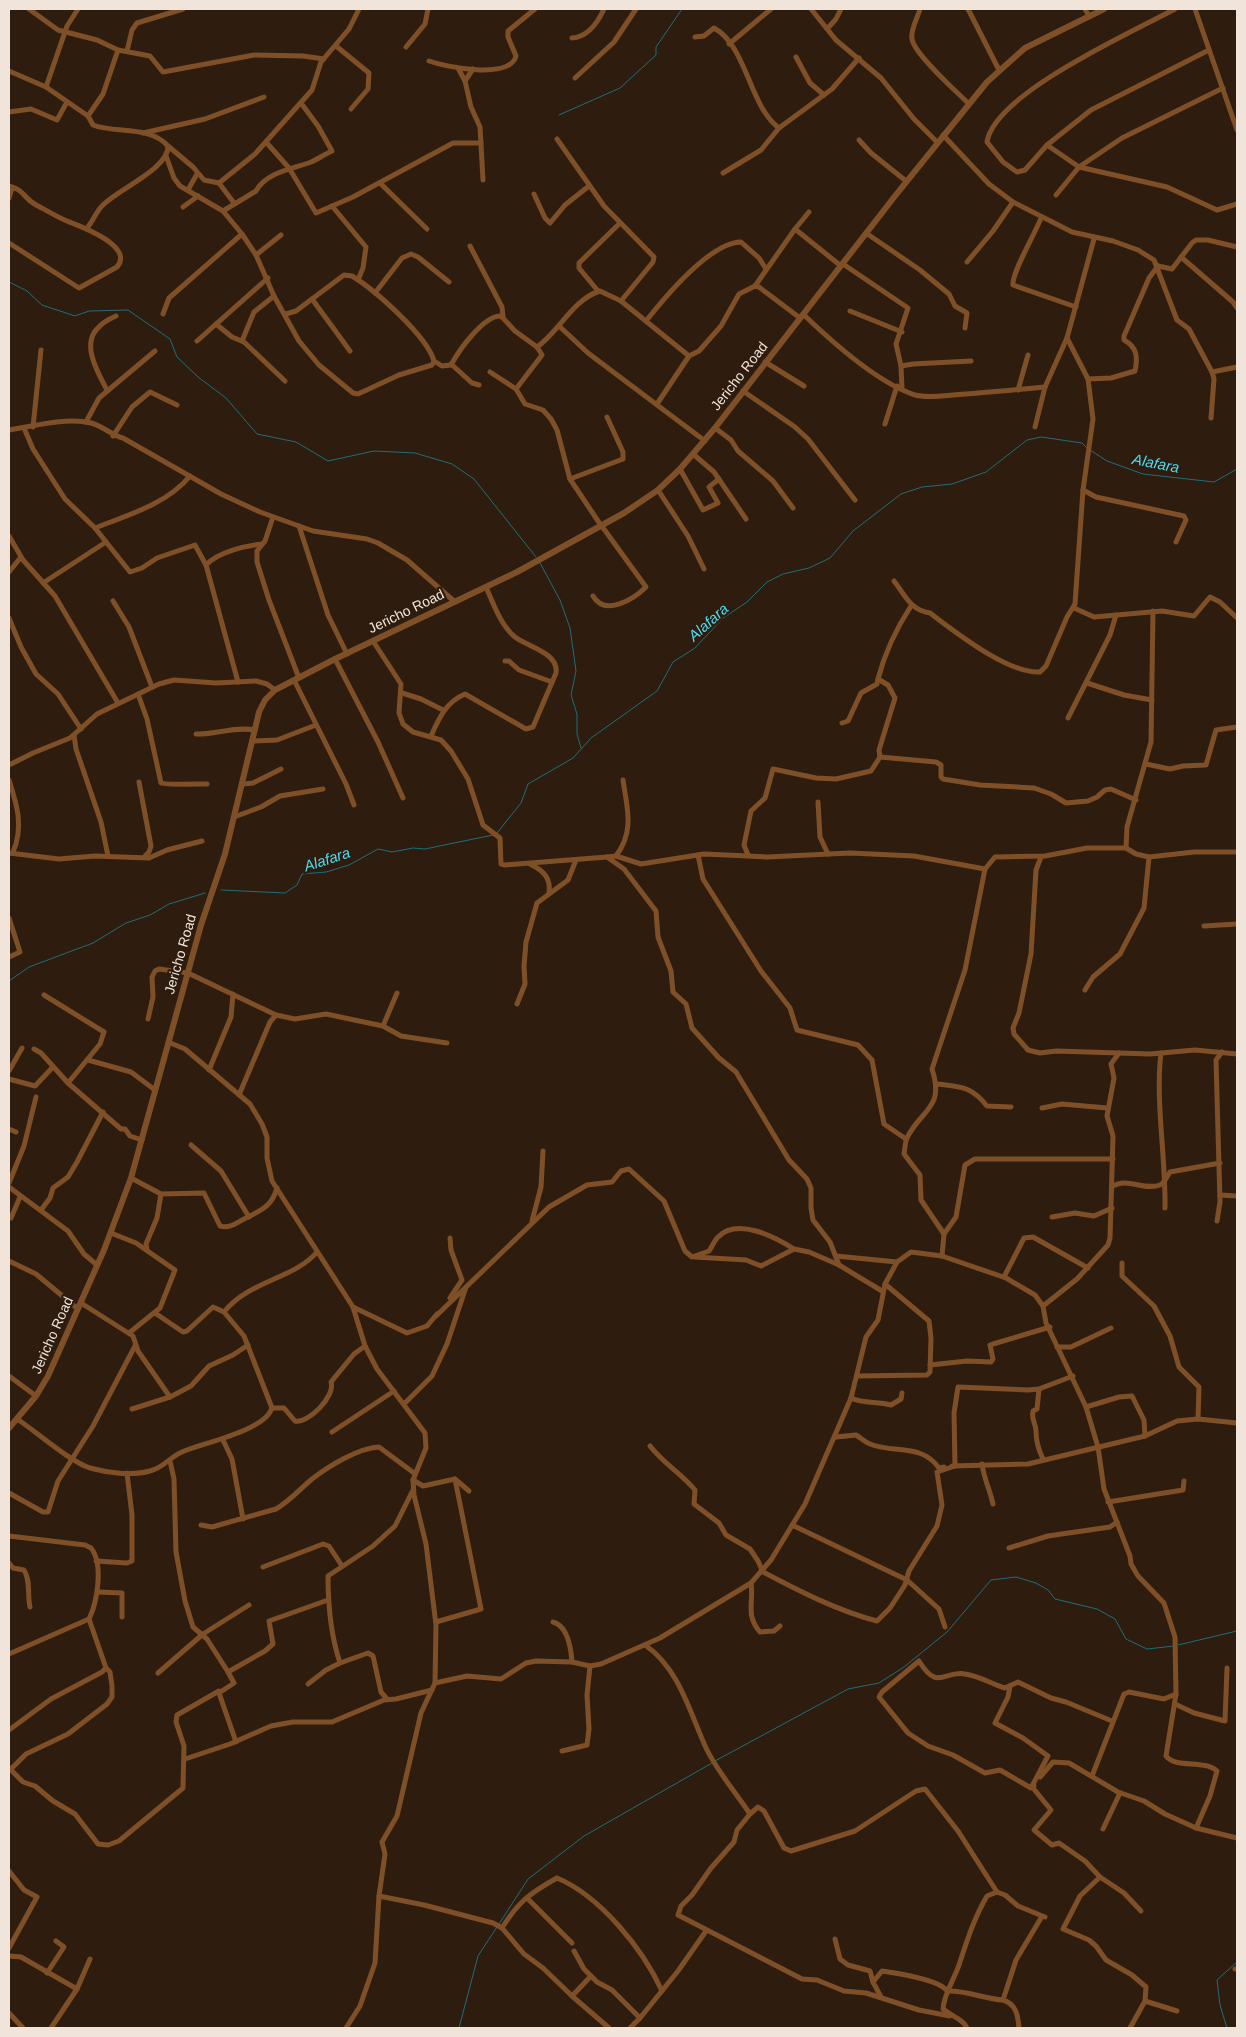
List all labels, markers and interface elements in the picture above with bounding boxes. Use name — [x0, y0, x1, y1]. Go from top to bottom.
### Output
street label: Jericho Road — [707, 339, 771, 413]
water label: Alafara — [1130, 450, 1181, 476]
street label: Jericho Road — [365, 586, 447, 636]
water label: Alafara — [684, 600, 731, 645]
water label: Alafara — [301, 844, 352, 875]
street label: Jericho Road — [161, 912, 199, 996]
street label: Jericho Road — [28, 1294, 76, 1376]

